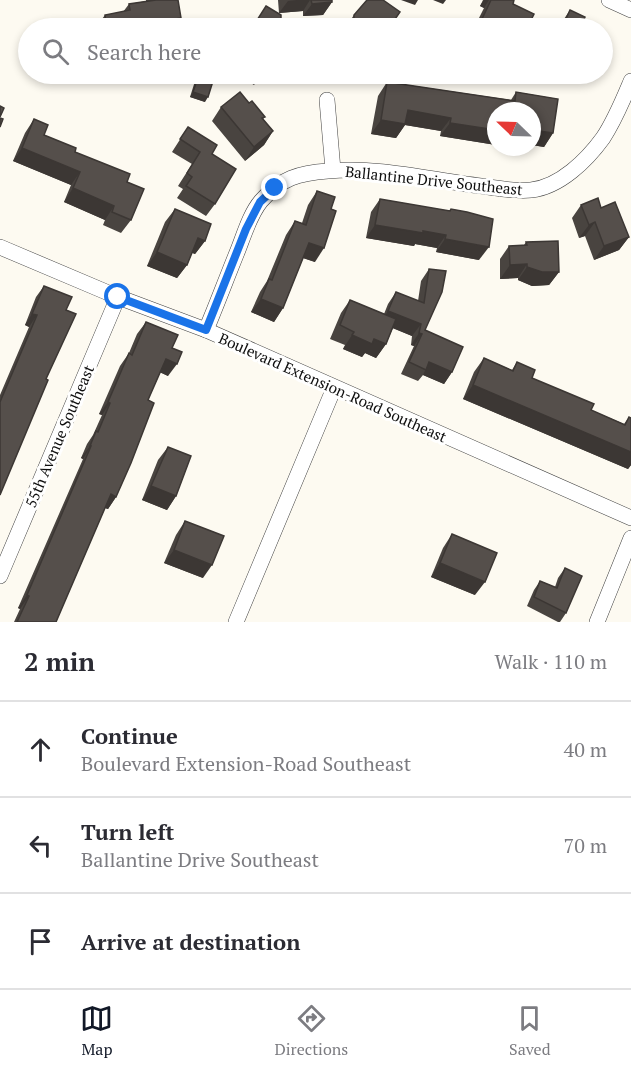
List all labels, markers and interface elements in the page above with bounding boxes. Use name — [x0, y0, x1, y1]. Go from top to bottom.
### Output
search box — [18, 18, 613, 84]
icon: search — [39, 35, 72, 68]
text: Search here — [87, 37, 201, 66]
north arrow — [487, 102, 541, 156]
street label: Ballantine Drive Southeast — [344, 161, 524, 199]
route end — [261, 174, 287, 200]
route start — [104, 283, 130, 309]
street label: Boulevard Extension-Road Southeast — [216, 328, 451, 447]
street label: 55th Avenue Southeast — [20, 361, 98, 510]
text: 2 min — [24, 644, 95, 678]
text: Walk · 110 m — [495, 648, 607, 675]
text: Continue — [81, 721, 178, 750]
icon: ahead — [24, 733, 57, 766]
text: 40 m — [564, 736, 607, 763]
text: Boulevard Extension-Road Southeast — [81, 750, 411, 777]
text: Turn left — [81, 817, 174, 846]
icon: left — [24, 829, 57, 862]
text: 70 m — [564, 832, 607, 859]
text: Ballantine Drive Southeast — [81, 846, 319, 873]
icon: arrive — [24, 925, 57, 958]
text: Arrive at destination — [81, 927, 300, 956]
tab: Map — [80, 1002, 113, 1060]
tab: Directions — [274, 1002, 348, 1060]
tab: Saved — [509, 1002, 551, 1060]

